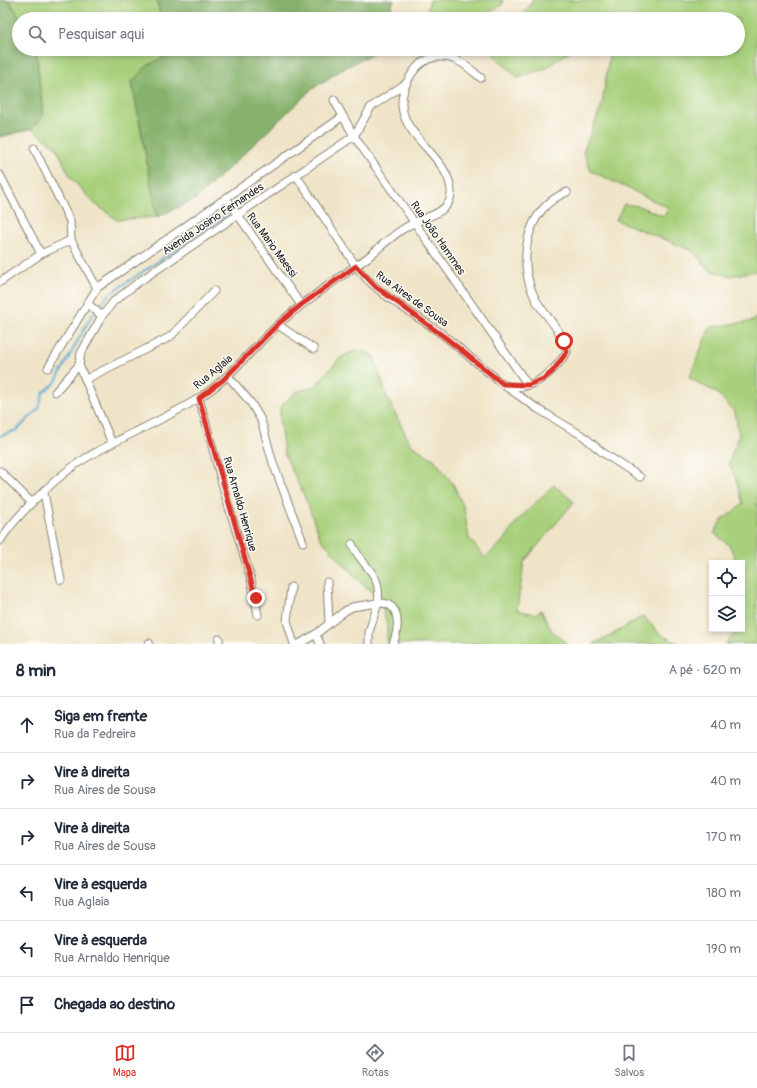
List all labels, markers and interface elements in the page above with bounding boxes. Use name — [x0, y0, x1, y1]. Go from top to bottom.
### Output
search box — [12, 12, 745, 56]
icon: search — [26, 23, 48, 45]
text: Pesquisar aqui — [58, 25, 144, 44]
street label: Avenida Josino Fernandes — [160, 180, 266, 258]
street label: Rua João Hammes — [408, 199, 468, 277]
street label: Rua Mario Maessi — [244, 210, 300, 280]
street label: Rua Aires de Sousa — [373, 268, 451, 330]
route start — [555, 332, 573, 350]
street label: Rua Aglaia — [191, 352, 235, 392]
street label: Rua Arnaldo Henrique — [220, 455, 260, 553]
map controls — [709, 560, 745, 632]
button: locate — [709, 560, 745, 596]
route end — [247, 589, 265, 607]
button: layers — [709, 596, 745, 632]
text: 8 min — [16, 660, 56, 681]
text: A pé · 620 m — [669, 662, 741, 678]
text: Siga em frente — [54, 707, 147, 726]
icon: ahead — [16, 714, 38, 736]
text: 40 m — [710, 717, 741, 733]
text: Rua da Pedreira — [54, 726, 136, 742]
text: Vire à direita — [54, 763, 130, 782]
icon: right — [16, 770, 38, 792]
text: 40 m — [710, 773, 741, 789]
text: Rua Aires de Sousa — [54, 782, 156, 798]
text: Vire à direita — [54, 819, 130, 838]
icon: right — [16, 826, 38, 848]
text: 170 m — [706, 829, 741, 845]
text: Rua Aires de Sousa — [54, 838, 156, 854]
text: Vire à esquerda — [54, 875, 147, 894]
icon: left — [16, 882, 38, 904]
text: 180 m — [706, 885, 741, 901]
text: Rua Aglaia — [54, 894, 109, 910]
text: Vire à esquerda — [54, 931, 147, 950]
icon: left — [16, 938, 38, 960]
text: 190 m — [706, 941, 741, 957]
text: Rua Arnaldo Henrique — [54, 950, 170, 966]
icon: arrive — [16, 994, 38, 1016]
text: Chegada ao destino — [54, 995, 175, 1014]
tab: Mapa — [113, 1042, 136, 1079]
tab: Rotas — [362, 1042, 389, 1079]
tab: Salvos — [614, 1042, 644, 1079]

